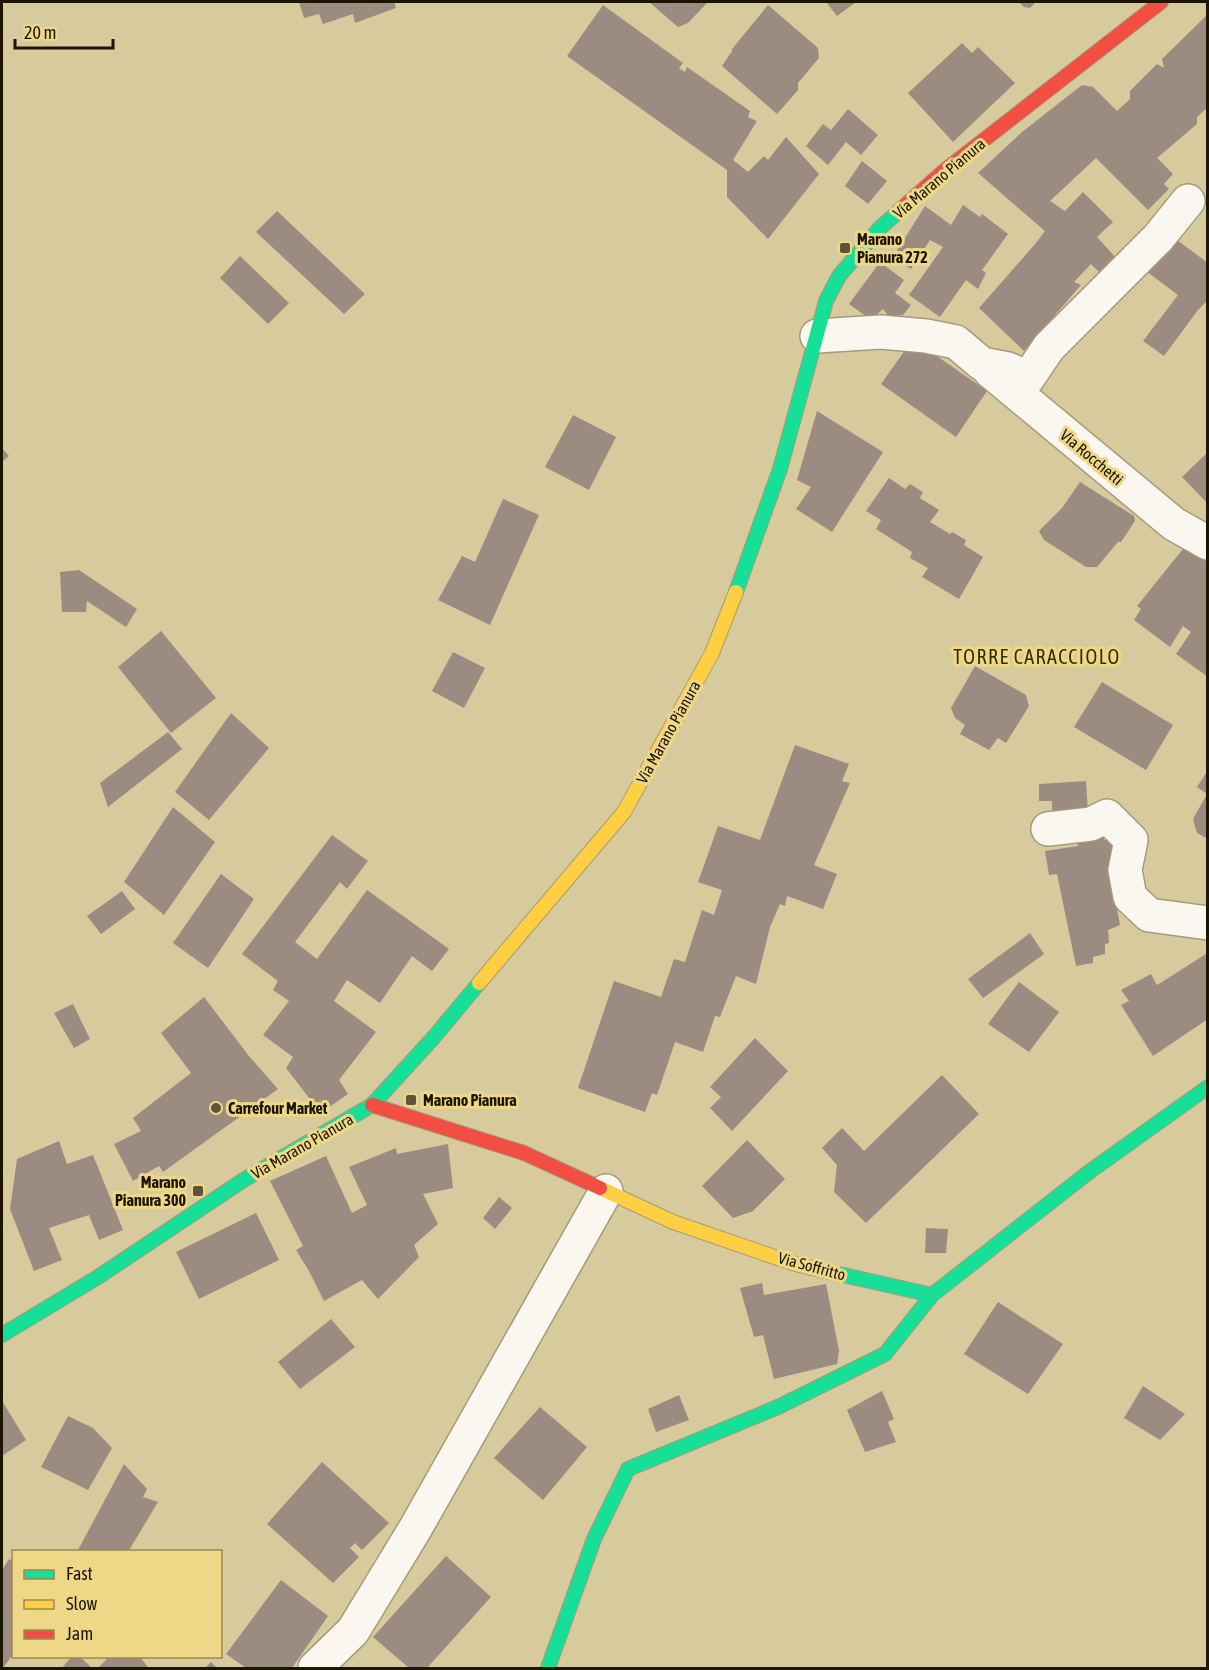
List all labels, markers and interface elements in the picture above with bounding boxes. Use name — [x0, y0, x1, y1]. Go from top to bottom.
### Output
scale bar — [15, 12, 112, 50]
text: 20 m — [24, 22, 56, 43]
street label: Via Marano Pianura — [889, 134, 989, 222]
place label: Marano Pianura 272 — [857, 230, 928, 266]
marker: Marano Pianura 272 — [838, 241, 852, 255]
street label: Via Rocchetti — [1057, 426, 1127, 488]
district label: TORRE CARACCIOLO — [953, 645, 1121, 668]
street label: Via Marano Pianura — [632, 678, 704, 786]
place label: Marano Pianura — [423, 1091, 517, 1109]
marker: Marano Pianura — [404, 1093, 418, 1107]
place label: Carrefour Market — [228, 1099, 328, 1117]
marker: Carrefour Market — [209, 1101, 223, 1115]
street label: Via Marano Pianura — [248, 1110, 356, 1182]
place label: Marano Pianura 300 — [115, 1173, 186, 1209]
marker: Marano Pianura 300 — [191, 1184, 205, 1198]
street label: Via Soffritto — [776, 1248, 848, 1284]
legend — [12, 1550, 222, 1658]
text: Fast — [66, 1563, 93, 1584]
text: Slow — [66, 1593, 97, 1614]
text: Jam — [66, 1623, 93, 1644]

